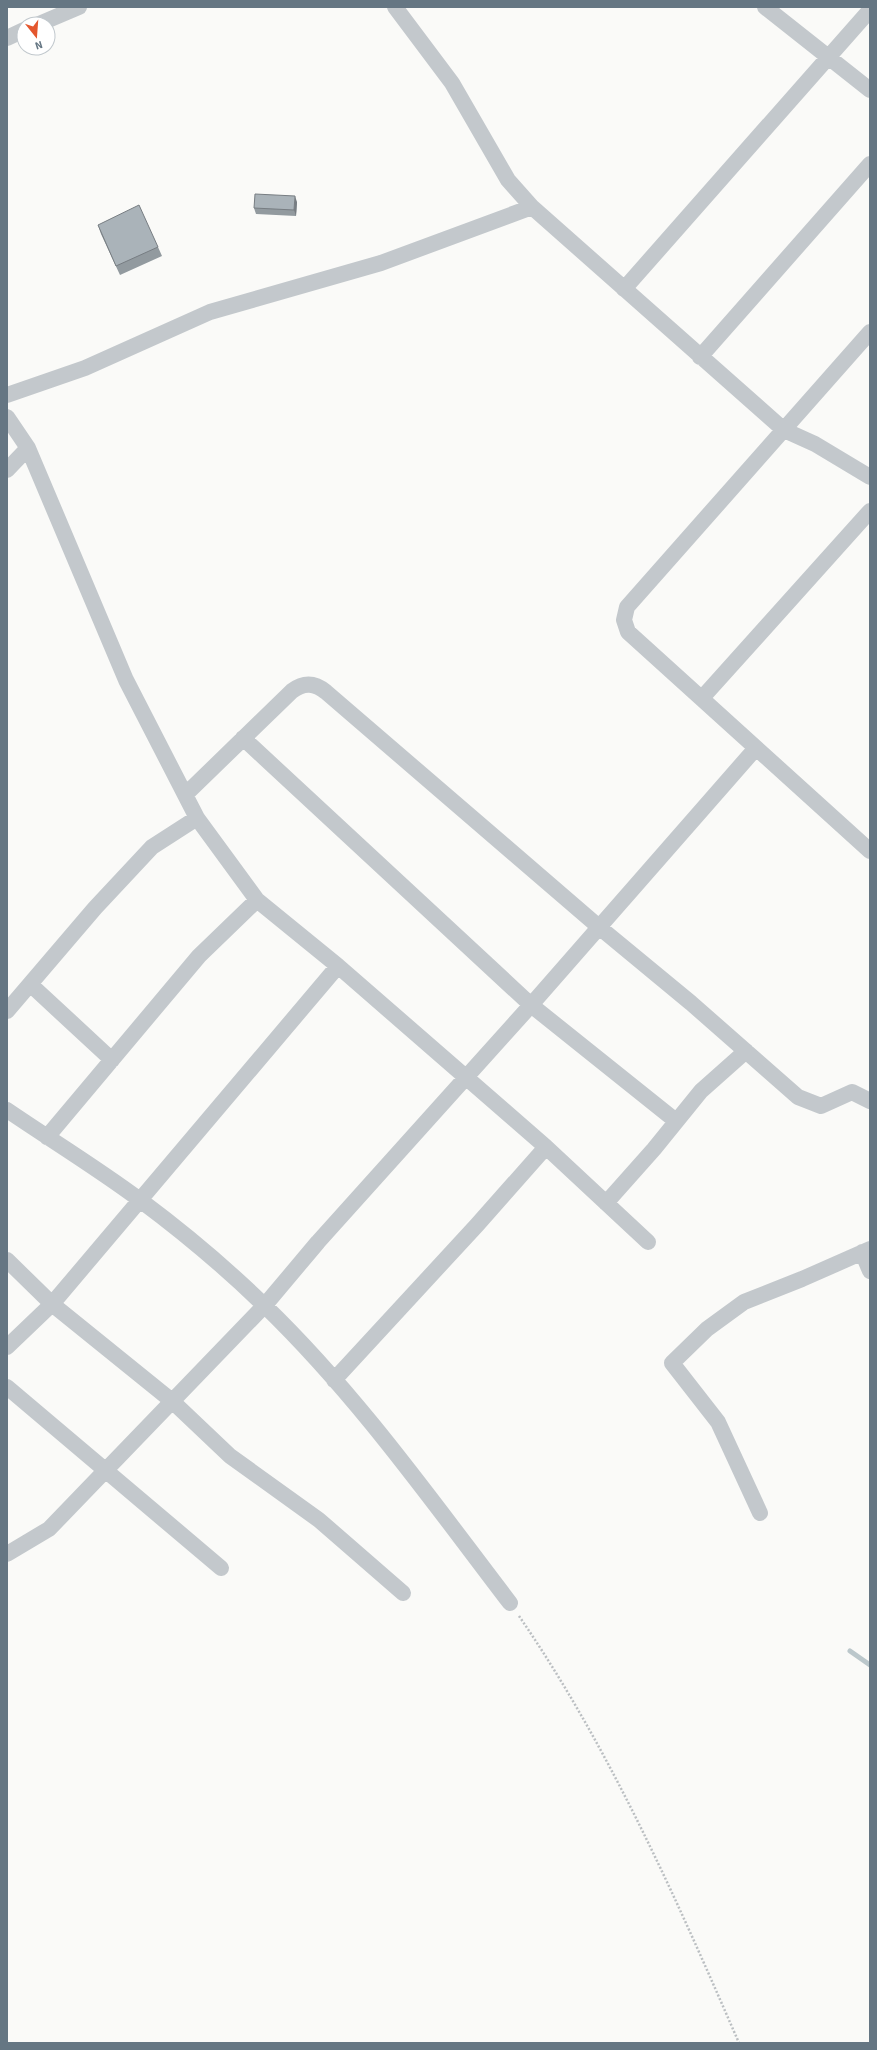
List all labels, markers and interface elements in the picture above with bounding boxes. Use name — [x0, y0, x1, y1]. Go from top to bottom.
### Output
north arrow — [16, 16, 56, 56]
text: N — [33, 37, 44, 53]

